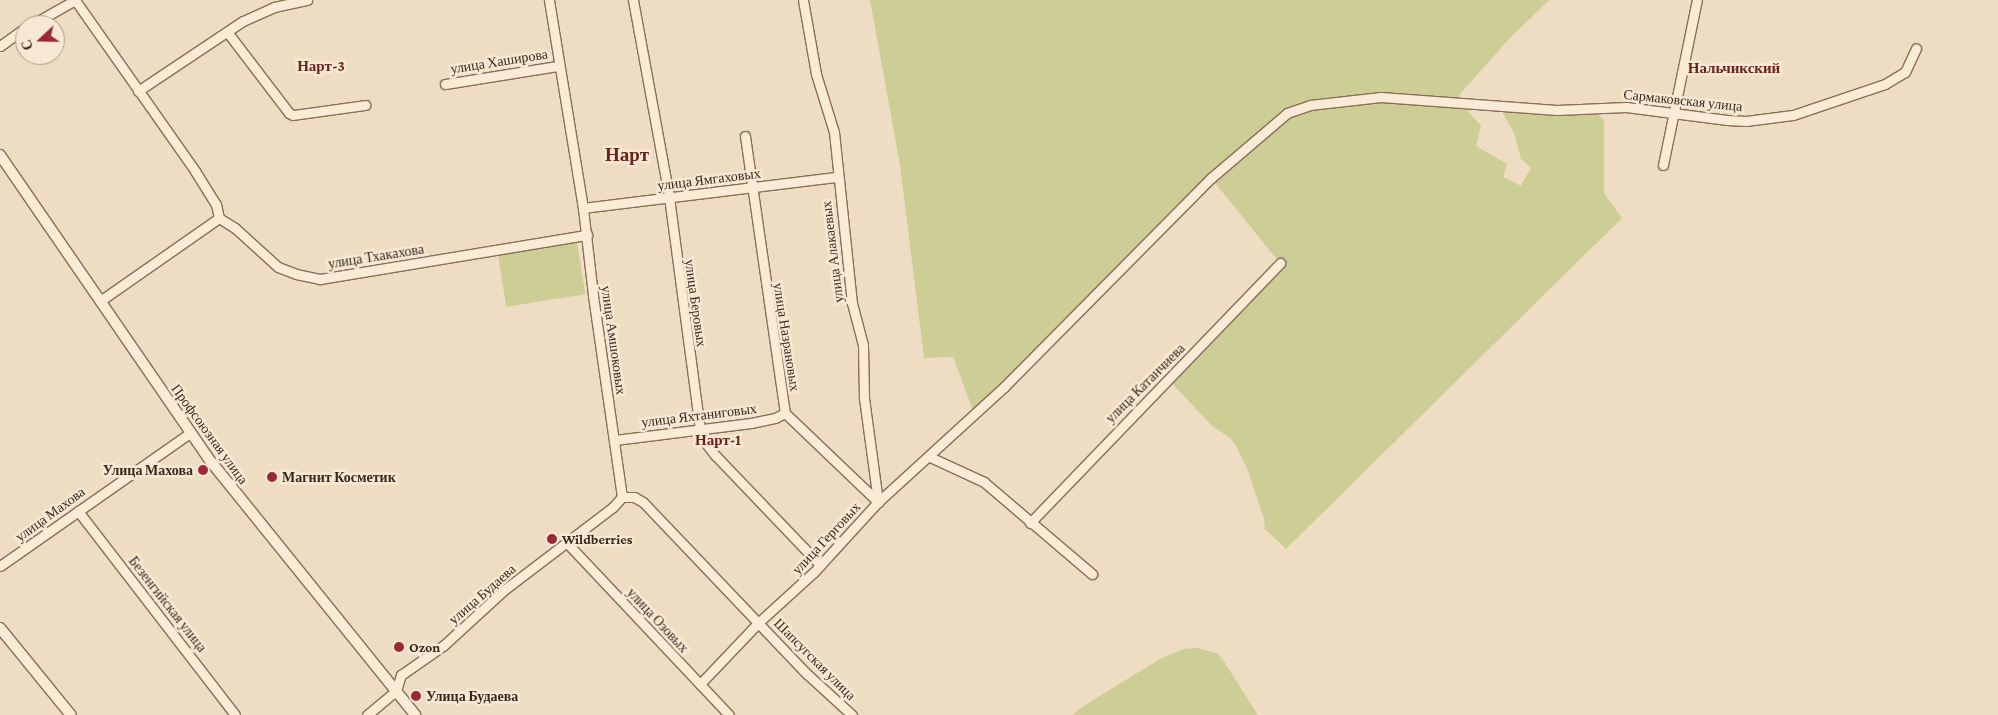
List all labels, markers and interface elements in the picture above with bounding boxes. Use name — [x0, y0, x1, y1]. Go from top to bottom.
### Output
north arrow — [15, 15, 65, 65]
text: С — [18, 37, 36, 53]
street label: улица Хаширова — [449, 45, 549, 77]
district label: Нарт-3 — [297, 58, 345, 76]
district label: Нальчикский — [1688, 60, 1780, 78]
street label: Сармаковская улица — [1623, 85, 1743, 115]
district label: Нарт — [605, 144, 649, 166]
street label: улица Ямгаховых — [656, 164, 762, 194]
street label: улица Алакаевых — [817, 200, 847, 304]
street label: улица Тхакахова — [327, 240, 425, 272]
street label: улица Беровых — [682, 258, 710, 348]
street label: улица Назрановых — [770, 281, 804, 393]
street label: улица Амшоковых — [598, 284, 630, 396]
street label: улица Катанчиева — [1102, 340, 1188, 426]
street label: Профсоюзная улица — [168, 381, 252, 487]
street label: улица Яхтаниговых — [640, 400, 758, 430]
district label: Нарт-1 — [695, 432, 741, 450]
place label: Улица Махова — [103, 462, 193, 478]
marker: Улица Махова — [197, 464, 209, 476]
place label: Магнит Косметик — [282, 469, 396, 485]
marker: Магнит Косметик — [266, 471, 278, 483]
street label: улица Махова — [12, 483, 88, 545]
street label: улица Герговых — [788, 498, 864, 578]
place label: Wildberries — [562, 531, 632, 547]
marker: Wildberries — [546, 533, 558, 545]
street label: Безенгийская улица — [125, 553, 211, 655]
street label: улица Будаева — [445, 560, 519, 628]
street label: улица Озовых — [624, 584, 692, 656]
street label: Шапсугская улица — [770, 614, 860, 704]
place label: Ozon — [409, 639, 440, 655]
marker: Ozon — [393, 641, 405, 653]
place label: Улица Будаева — [426, 688, 518, 704]
marker: Улица Будаева — [410, 690, 422, 702]

